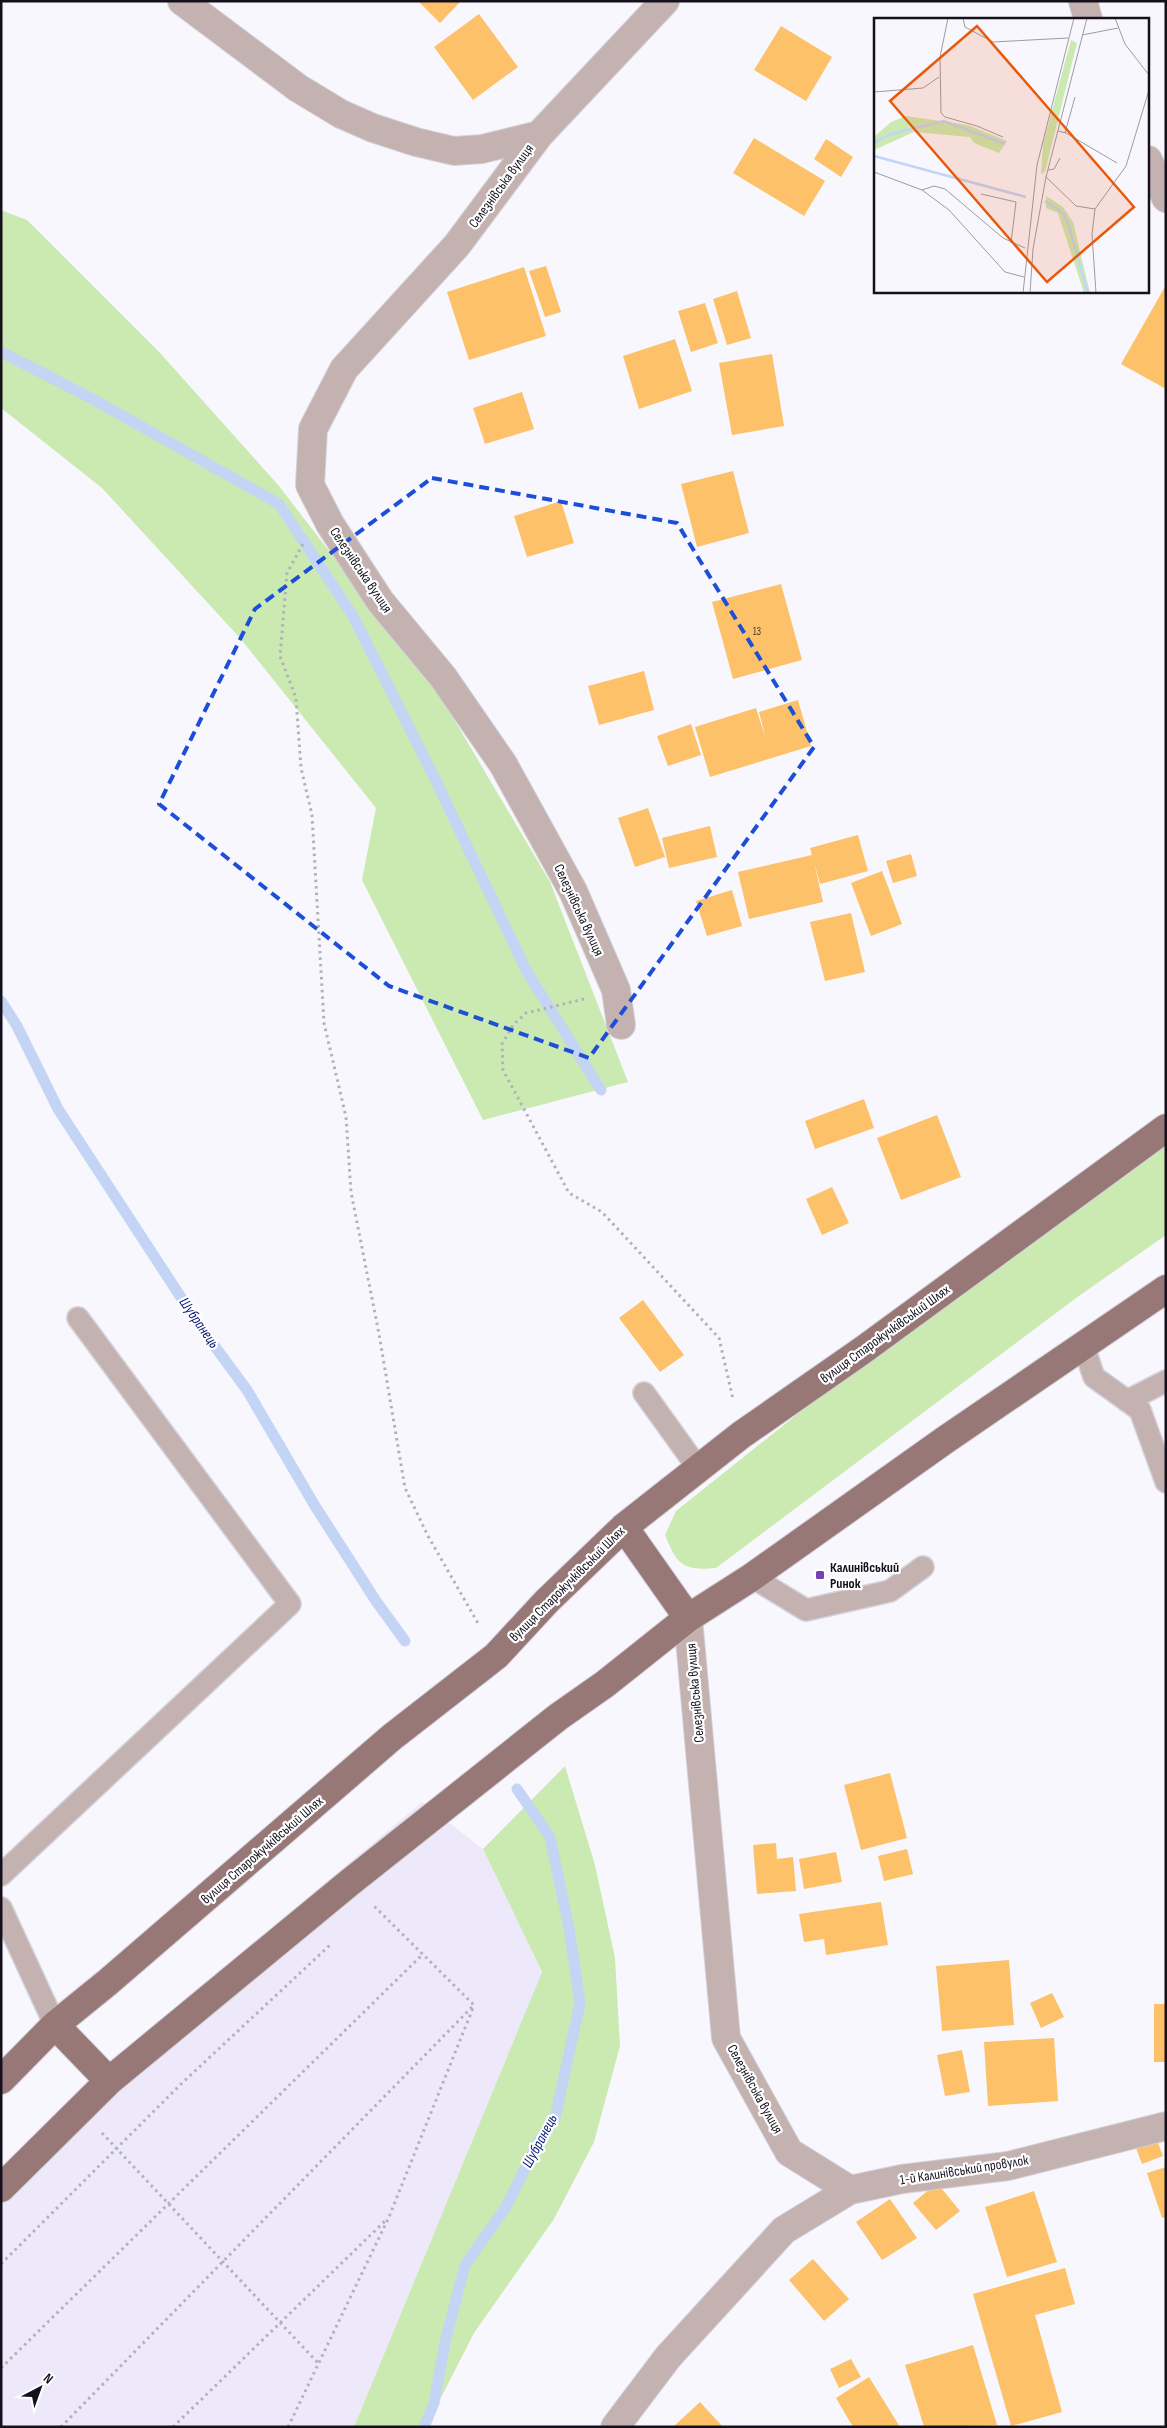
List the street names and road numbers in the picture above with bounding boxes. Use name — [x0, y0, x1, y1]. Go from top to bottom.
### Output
street label: Селезнівська вулиця — [465, 141, 537, 231]
street label: Селезнівська вулиця — [326, 524, 396, 616]
street label: Селезнівська вулиця — [550, 861, 608, 959]
street label: вулиця Старожучківський Шлях — [817, 1281, 954, 1387]
street label: вулиця Старожучківський Шлях — [506, 1522, 629, 1645]
street label: Селезнівська вулиця — [682, 1643, 708, 1743]
street label: вулиця Старожучківський Шлях — [198, 1792, 327, 1908]
street label: Селезнівська вулиця — [723, 2041, 787, 2137]
street label: 1-й Калинівський провулок — [899, 2151, 1030, 2189]

